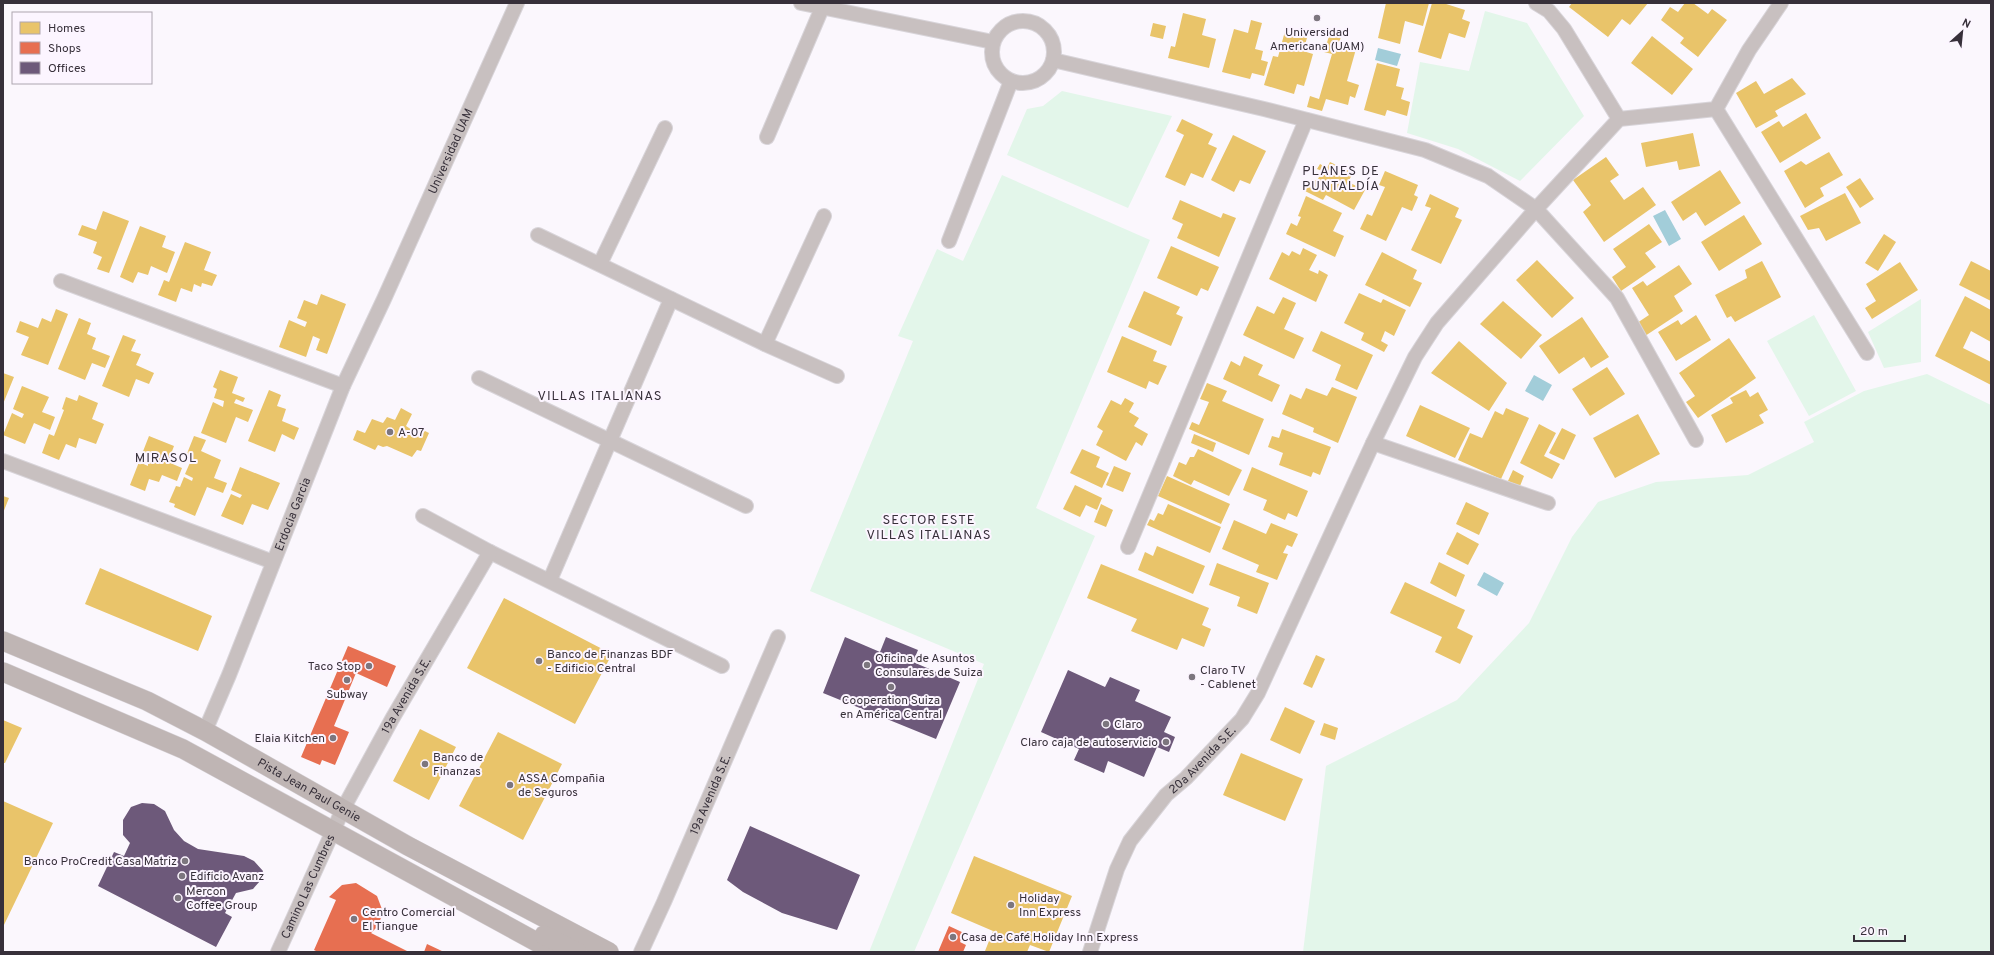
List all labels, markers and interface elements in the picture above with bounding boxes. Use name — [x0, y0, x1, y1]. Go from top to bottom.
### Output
legend — [12, 12, 152, 84]
north arrow — [1942, 12, 1982, 52]
marker: Universidad Americana (UAM) — [1312, 13, 1322, 23]
text: N — [1959, 16, 1973, 32]
text: Homes — [48, 21, 85, 37]
place label: Universidad Americana (UAM) — [1270, 25, 1364, 55]
text: Shops — [48, 41, 81, 57]
text: Offices — [48, 61, 86, 77]
street label: Universidad UAM — [425, 106, 478, 197]
district label: PLANES DE PUNTALDÍA — [1302, 164, 1380, 195]
district label: VILLAS ITALIANAS — [537, 389, 663, 405]
place label: A-07 — [398, 425, 424, 441]
marker: A-07 — [385, 427, 395, 437]
district label: MIRASOL — [135, 451, 197, 467]
street label: Erdocia Garcia — [272, 475, 315, 554]
district label: SECTOR ESTE VILLAS ITALIANAS — [866, 513, 992, 544]
place label: Banco de Finanzas BDF - Edificio Central — [547, 647, 674, 677]
place label: Oficina de Asuntos Consulares de Suiza — [875, 651, 983, 681]
street label: 19a Avenida S.E. — [378, 655, 436, 737]
marker: Banco de Finanzas BDF - Edificio Central — [534, 656, 544, 666]
place label: Taco Stop — [308, 659, 361, 675]
marker: Oficina de Asuntos Consulares de Suiza — [862, 660, 872, 670]
marker: Taco Stop — [364, 661, 374, 671]
place label: Claro TV - Cablenet — [1200, 663, 1256, 693]
marker: Claro TV - Cablenet — [1187, 672, 1197, 682]
marker: Subway — [342, 675, 352, 685]
marker: Cooperation Suiza en América Central — [886, 682, 896, 692]
place label: Subway — [326, 687, 368, 703]
place label: Cooperation Suiza en América Central — [840, 693, 942, 723]
place label: Claro — [1114, 717, 1143, 733]
marker: Claro — [1101, 719, 1111, 729]
street label: 20a Avenida S.E. — [1166, 723, 1240, 798]
place label: Elaia Kitchen — [255, 731, 325, 747]
marker: Elaia Kitchen — [328, 733, 338, 743]
place label: Claro caja de autoservicio — [1020, 735, 1158, 751]
marker: Claro caja de autoservicio — [1161, 737, 1171, 747]
place label: Banco de Finanzas — [433, 750, 483, 780]
street label: 19a Avenida S.E. — [687, 752, 736, 838]
street label: Pista Jean Paul Genie — [254, 755, 363, 826]
marker: Banco de Finanzas — [420, 759, 430, 769]
place label: ASSA Compañia de Seguros — [518, 771, 605, 801]
marker: ASSA Compañia de Seguros — [505, 780, 515, 790]
street label: Camino Las Cumbres — [278, 832, 339, 942]
place label: Banco ProCredit Casa Matriz — [24, 854, 177, 870]
marker: Banco ProCredit Casa Matriz — [180, 856, 190, 866]
place label: Edificio Avanz — [190, 869, 264, 885]
marker: Edificio Avanz — [177, 871, 187, 881]
place label: Mercon Coffee Group — [186, 884, 258, 914]
place label: Holiday Inn Express — [1019, 891, 1081, 921]
marker: Mercon Coffee Group — [173, 893, 183, 903]
marker: Holiday Inn Express — [1006, 900, 1016, 910]
place label: Centro Comercial El Tiangue — [362, 905, 455, 935]
marker: Centro Comercial El Tiangue — [349, 914, 359, 924]
scale bar — [1854, 917, 1905, 943]
text: 20 m — [1860, 924, 1888, 940]
place label: Casa de Café Holiday Inn Express — [961, 930, 1138, 946]
marker: Casa de Café Holiday Inn Express — [948, 932, 958, 942]

